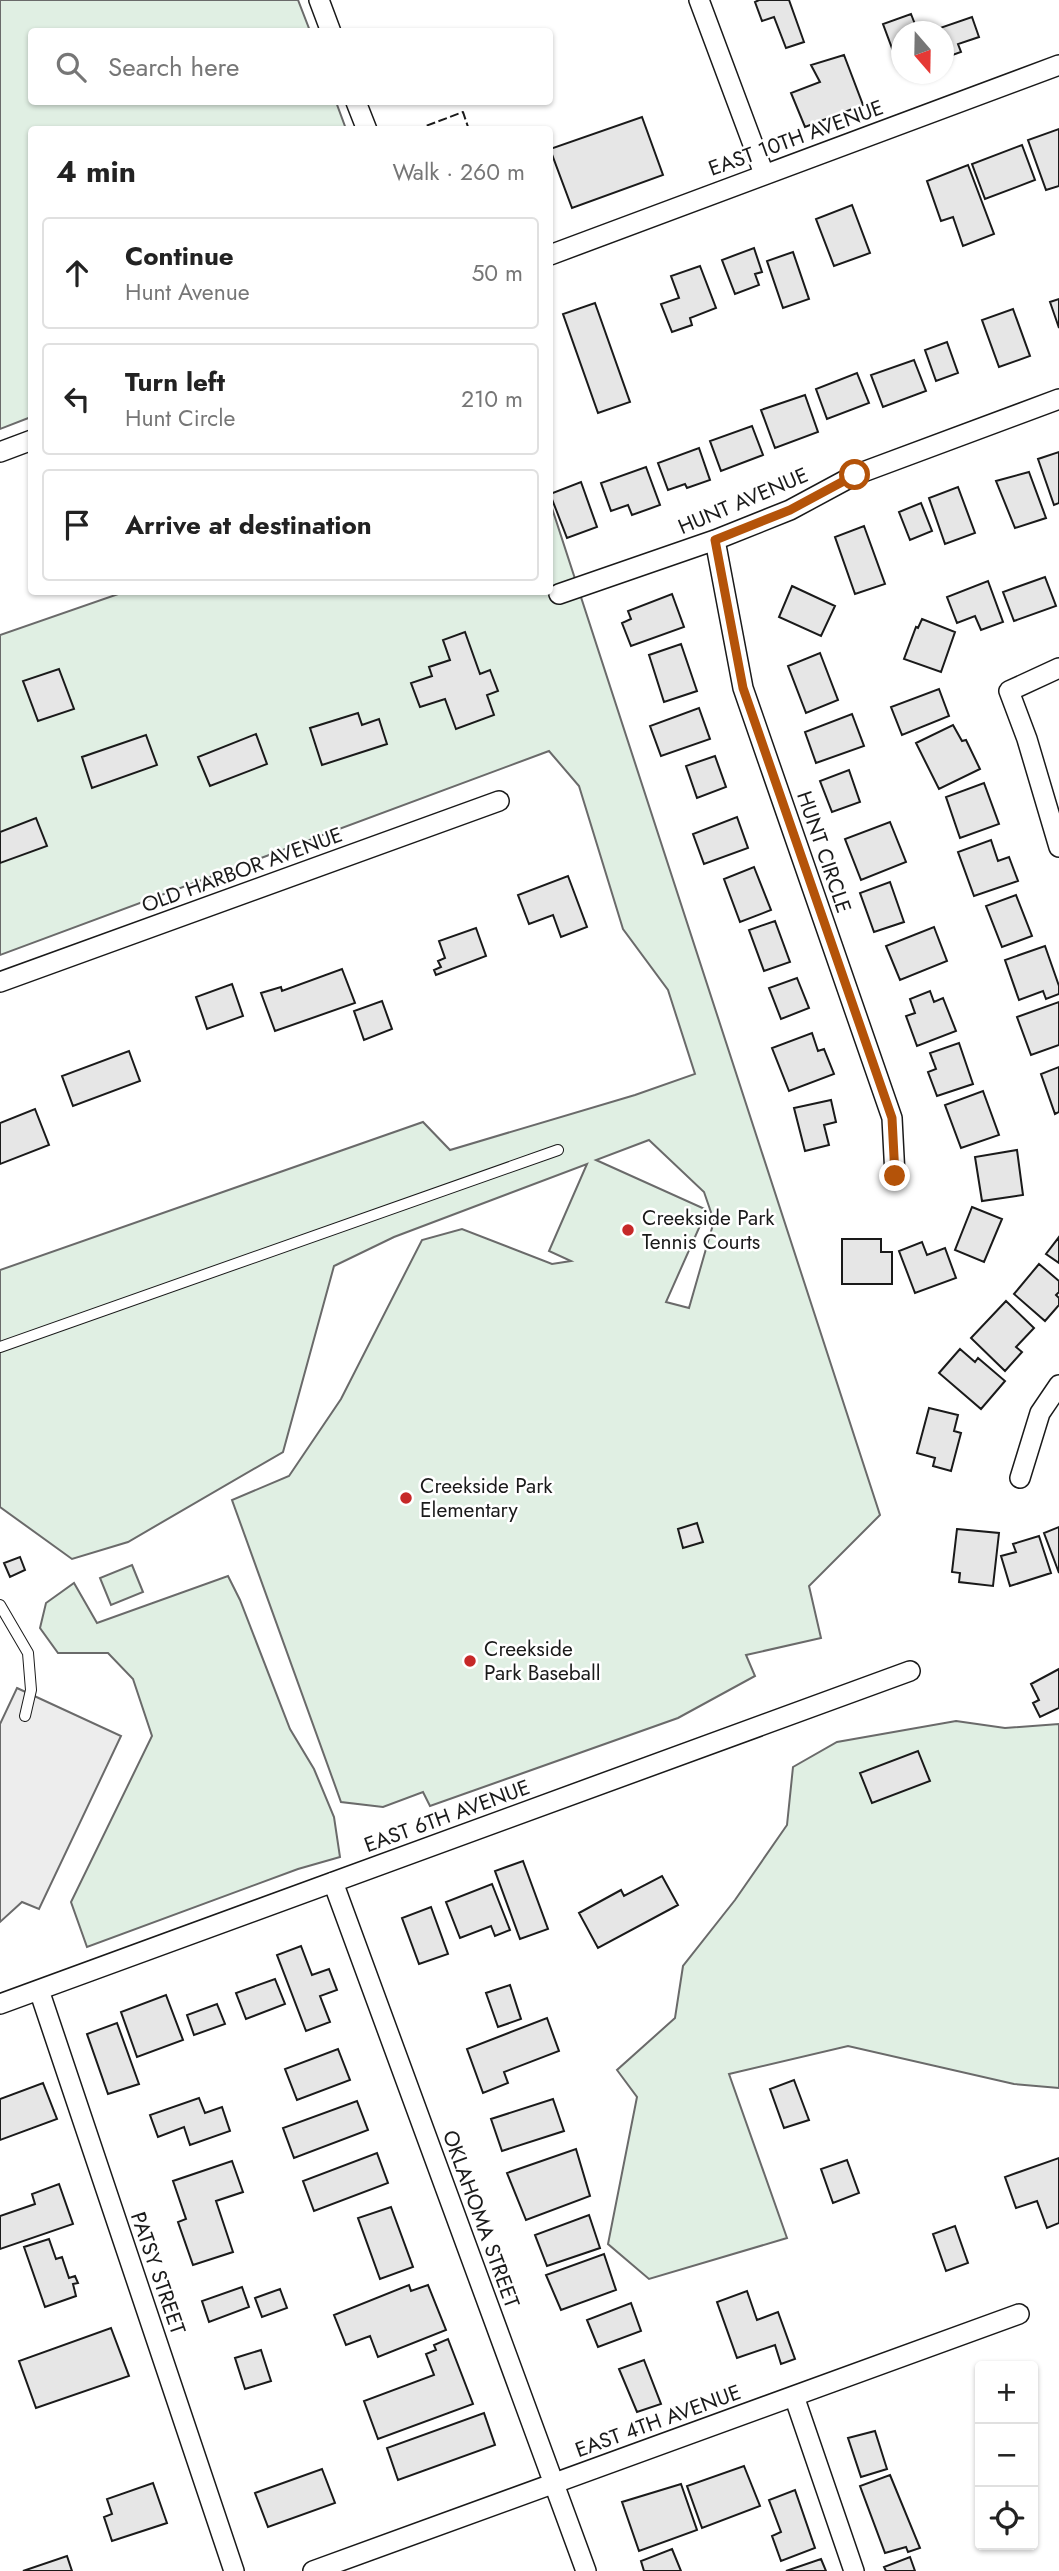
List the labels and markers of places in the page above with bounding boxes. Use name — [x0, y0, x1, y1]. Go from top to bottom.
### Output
place label: Creekside Park Tennis Courts — [642, 1203, 775, 1257]
marker: Creekside Park Tennis Courts — [620, 1222, 636, 1238]
place label: Creekside Park Elementary — [420, 1471, 553, 1525]
marker: Creekside Park Elementary — [398, 1490, 414, 1506]
place label: Creekside Park Baseball — [484, 1634, 601, 1688]
marker: Creekside Park Baseball — [462, 1653, 478, 1669]

